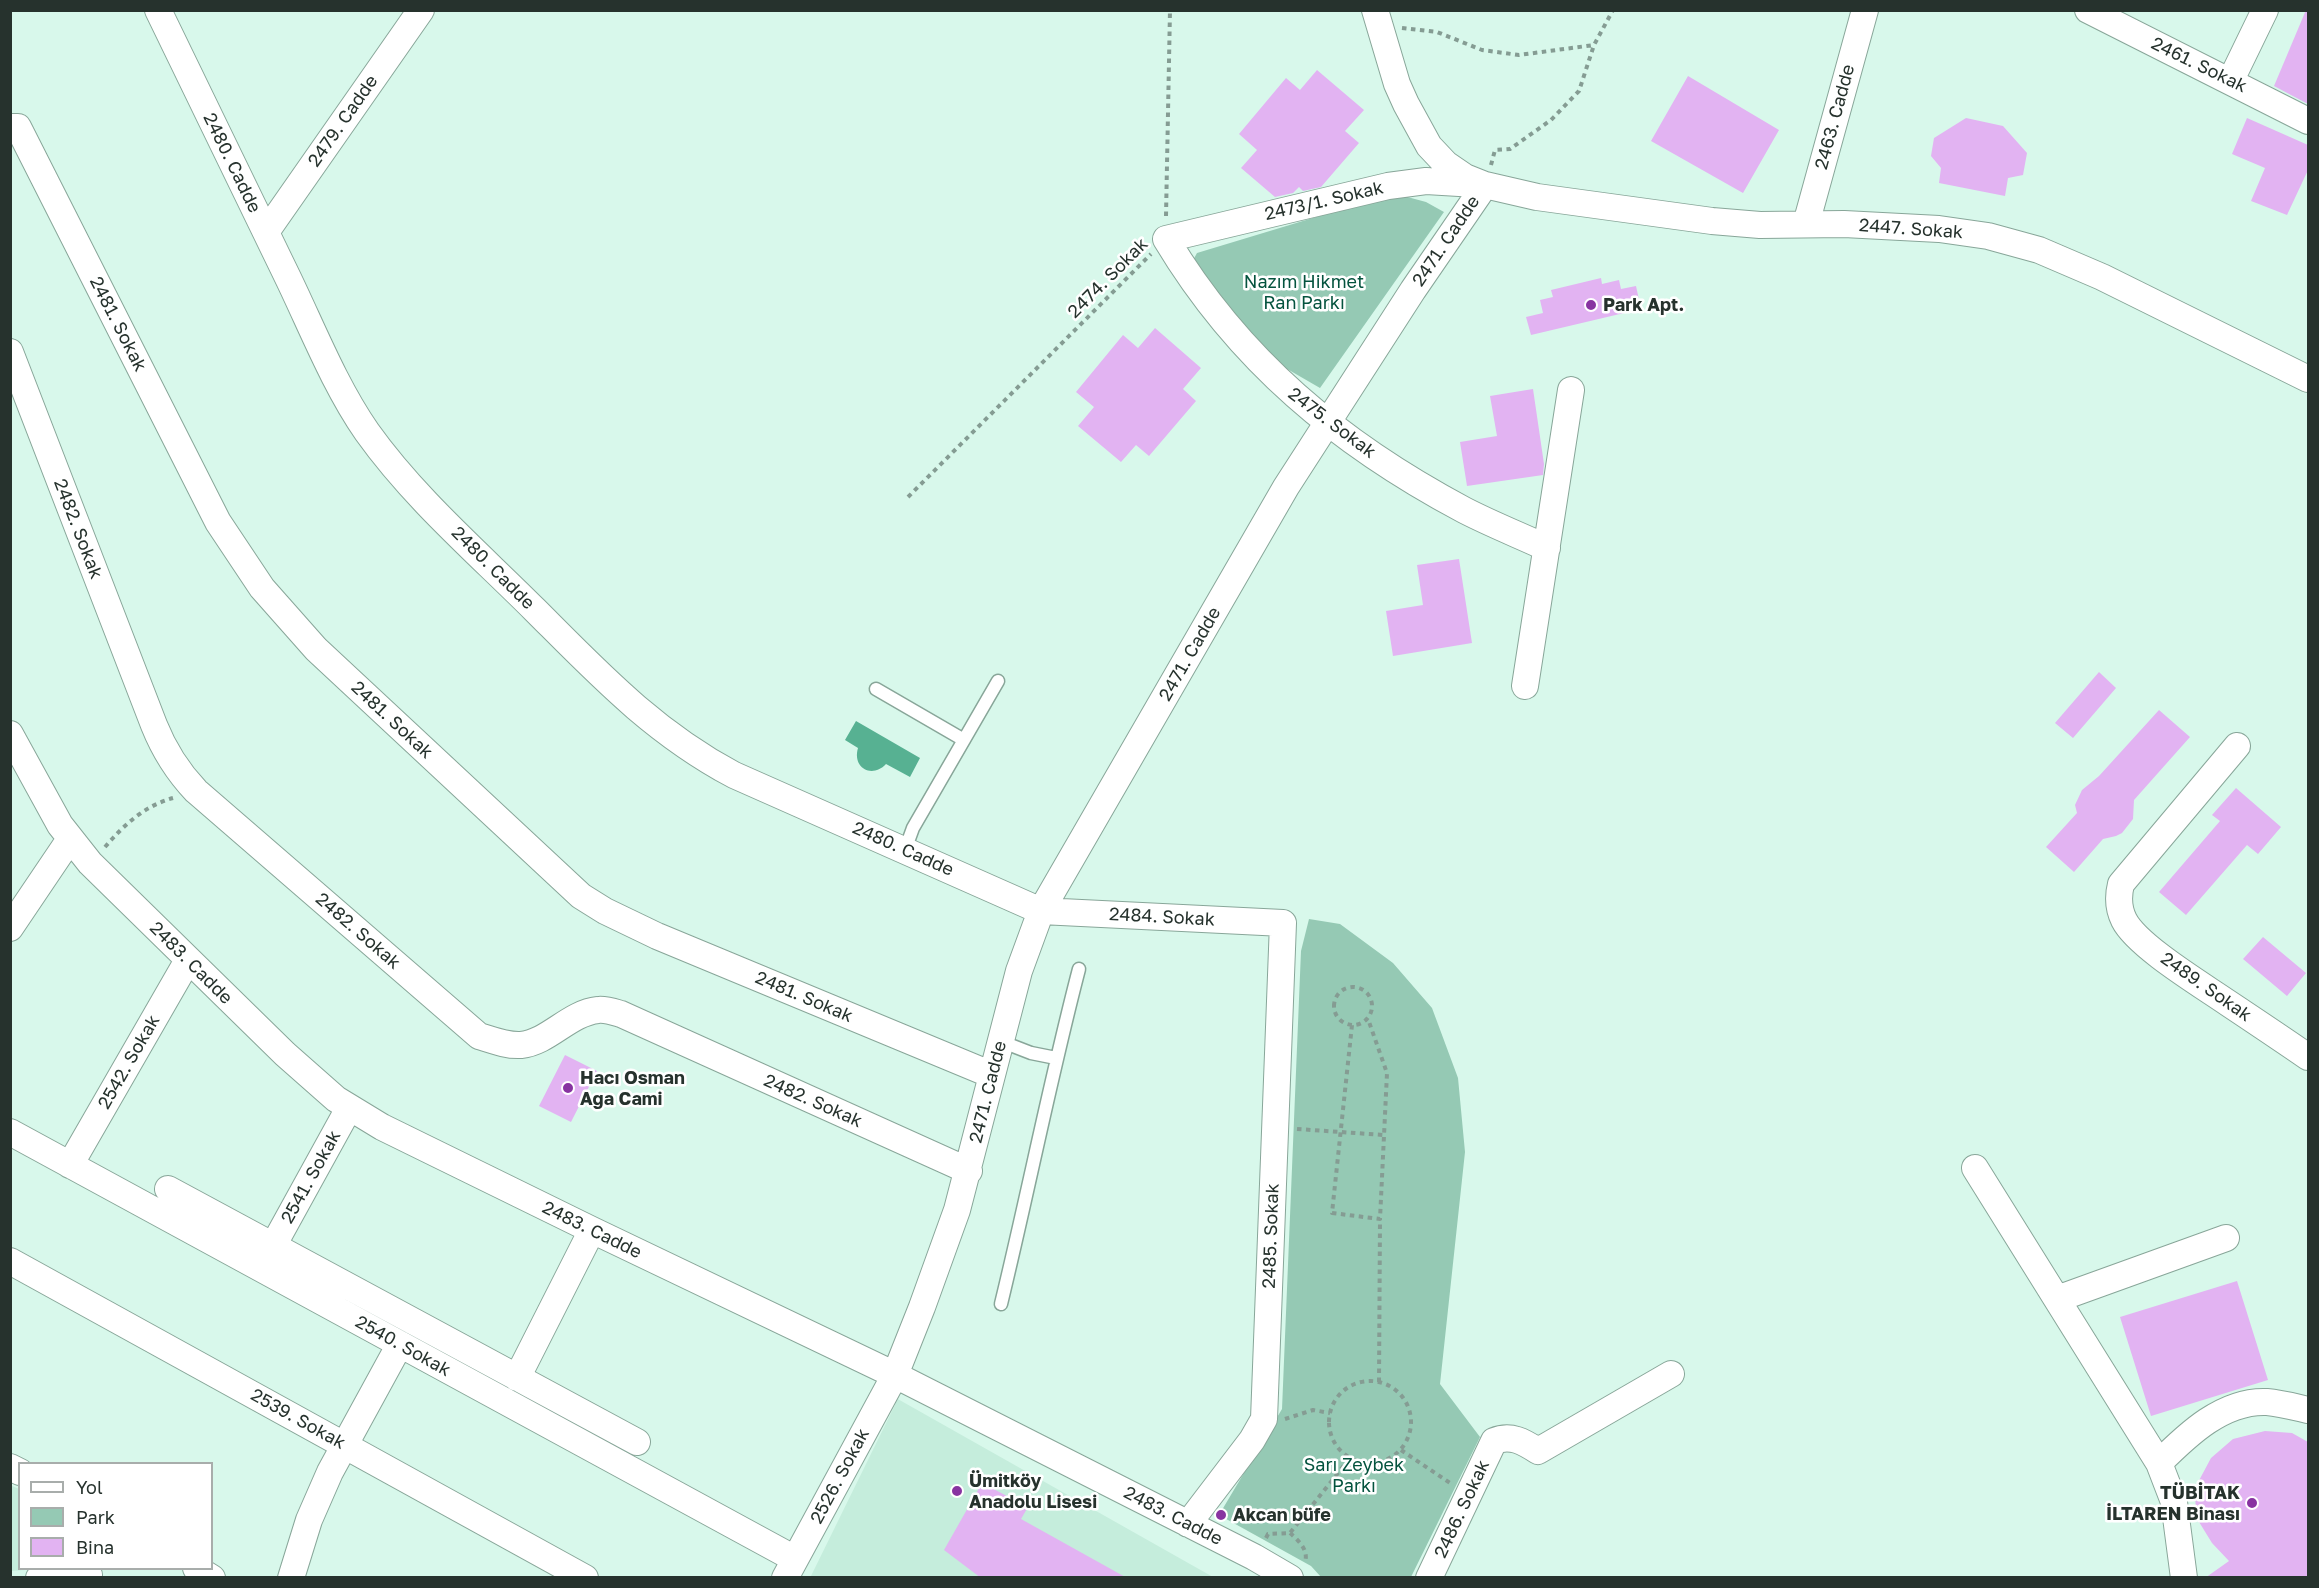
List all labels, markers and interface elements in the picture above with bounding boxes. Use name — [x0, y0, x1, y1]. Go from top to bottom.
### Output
street label: 2461. Sokak — [2148, 33, 2250, 97]
street label: 2463. Cadde — [1811, 62, 1859, 172]
street label: 2479. Cadde — [304, 71, 382, 171]
street label: 2480. Cadde — [199, 110, 265, 216]
street label: 2473/1. Sokak — [1262, 177, 1386, 225]
street label: 2471. Cadde — [1408, 192, 1484, 290]
street label: 2447. Sokak — [1858, 215, 1964, 243]
street label: 2474. Sokak — [1063, 233, 1153, 323]
park label: Nazım Hikmet Ran Parkı — [1244, 271, 1364, 314]
street label: 2481. Sokak — [85, 273, 151, 375]
place label: Park Apt. — [1603, 294, 1684, 316]
marker: Park Apt. — [1584, 298, 1598, 312]
street label: 2475. Sokak — [1284, 383, 1380, 463]
street label: 2482. Sokak — [49, 476, 107, 582]
street label: 2480. Cadde — [447, 522, 539, 614]
street label: 2471. Cadde — [1155, 603, 1225, 705]
street label: 2481. Sokak — [347, 677, 437, 763]
street label: 2480. Cadde — [849, 817, 957, 881]
street label: 2482. Sokak — [311, 888, 405, 974]
street label: 2484. Sokak — [1109, 903, 1215, 931]
street label: 2483. Cadde — [145, 917, 237, 1009]
street label: 2489. Sokak — [2156, 948, 2256, 1026]
street label: 2481. Sokak — [752, 967, 856, 1027]
street label: 2542. Sokak — [93, 1011, 165, 1113]
street label: 2471. Cadde — [965, 1039, 1011, 1145]
place label: Hacı Osman Ağa Cami — [580, 1067, 685, 1110]
street label: 2482. Sokak — [760, 1070, 866, 1132]
marker: Hacı Osman Ağa Cami — [561, 1081, 575, 1095]
street label: 2541. Sokak — [277, 1127, 345, 1227]
street label: 2485. Sokak — [1258, 1183, 1284, 1289]
street label: 2483. Cadde — [539, 1197, 645, 1263]
street label: 2540. Sokak — [352, 1311, 454, 1381]
street label: 2539. Sokak — [247, 1384, 349, 1454]
street label: 2526. Sokak — [806, 1425, 874, 1527]
park label: Sarı Zeybek Parkı — [1304, 1454, 1404, 1496]
street label: 2486. Sokak — [1430, 1456, 1494, 1562]
legend — [18, 1462, 213, 1570]
place label: Ümitköy Anadolu Lisesi — [969, 1470, 1097, 1512]
text: Yol — [76, 1476, 103, 1498]
street label: 2483. Cadde — [1120, 1482, 1226, 1550]
place label: TÜBİTAK İLTAREN Binası — [2106, 1482, 2240, 1524]
marker: Ümitköy Anadolu Lisesi — [950, 1484, 964, 1498]
marker: TÜBİTAK İLTAREN Binası — [2245, 1496, 2259, 1510]
place label: Akcan büfe — [1233, 1504, 1331, 1526]
text: Park — [76, 1506, 115, 1528]
marker: Akcan büfe — [1214, 1508, 1228, 1522]
text: Bina — [76, 1536, 114, 1558]

